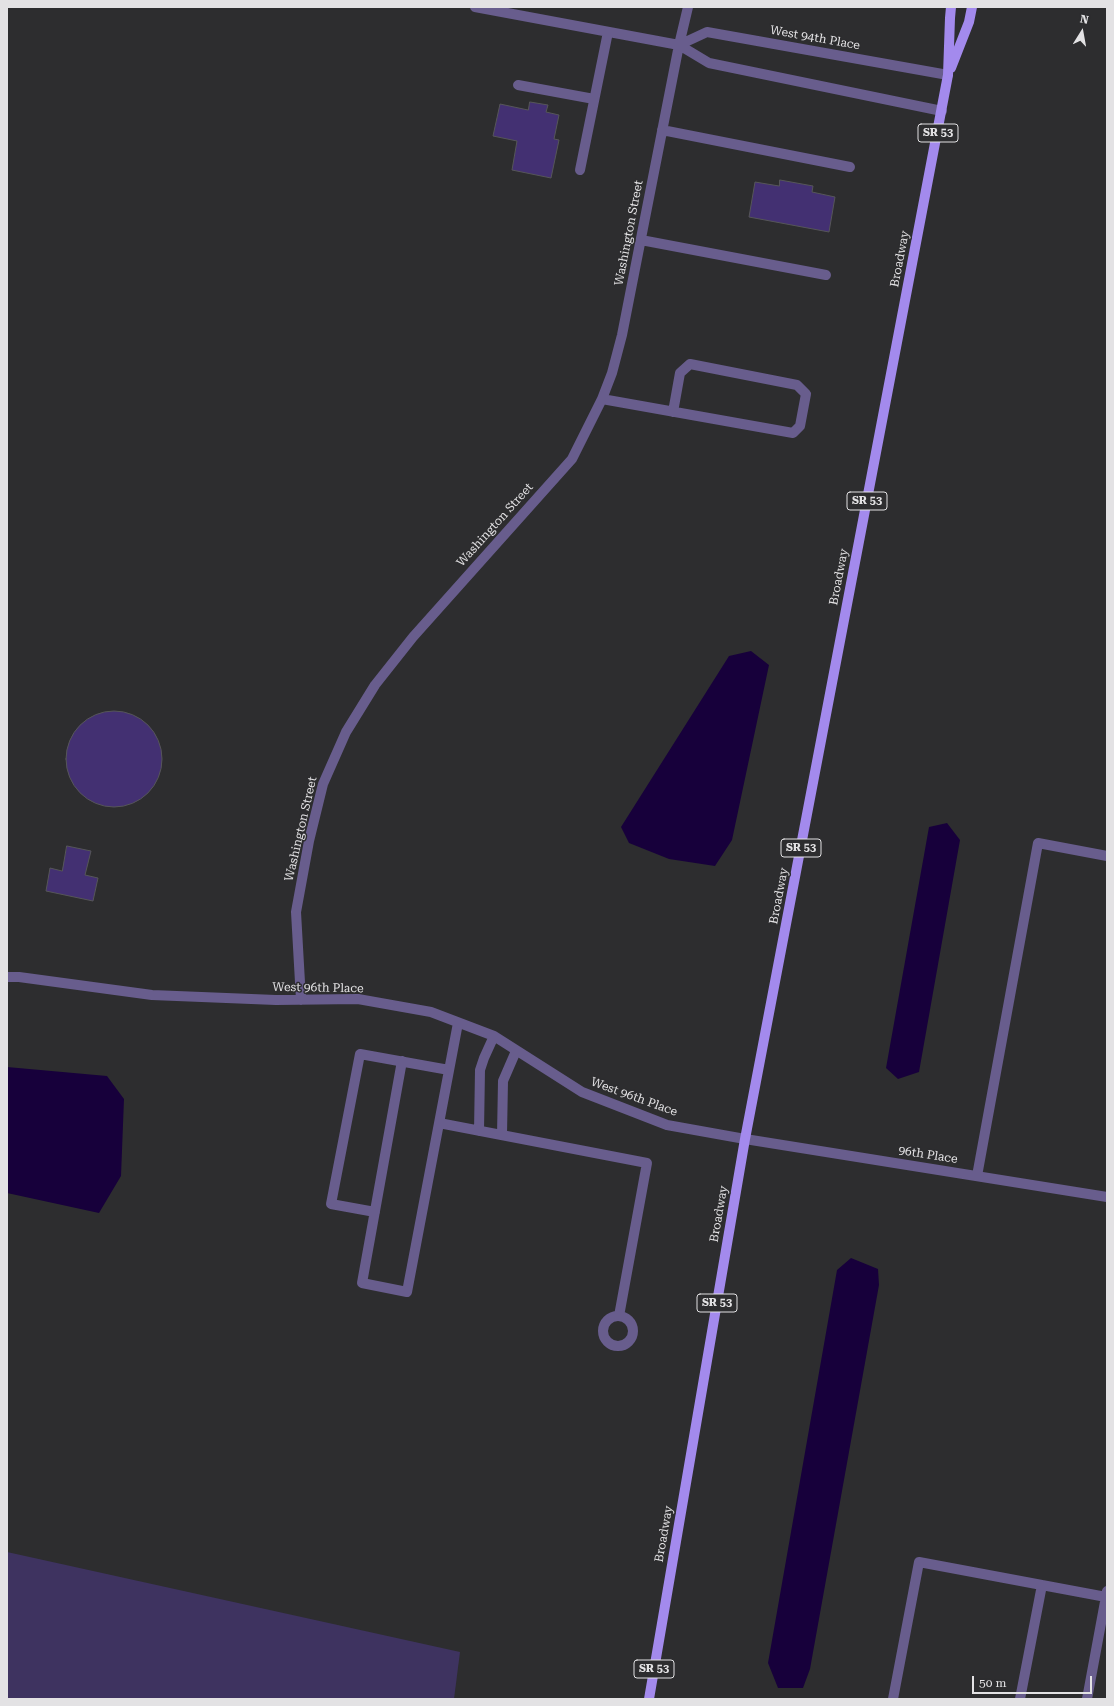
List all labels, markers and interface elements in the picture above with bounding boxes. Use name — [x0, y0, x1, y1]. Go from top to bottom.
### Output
north arrow — [1062, 12, 1102, 52]
text: N — [1079, 13, 1090, 27]
street label: West 94th Place — [769, 23, 861, 53]
road number: SR 53 — [918, 124, 958, 142]
street label: Washington Street — [612, 179, 646, 287]
street label: Broadway — [887, 230, 913, 288]
street label: Washington Street — [454, 480, 536, 570]
road number: SR 53 — [847, 492, 887, 510]
street label: Broadway — [826, 548, 852, 606]
street label: Washington Street — [282, 775, 320, 883]
road number: SR 53 — [781, 839, 821, 857]
street label: Broadway — [766, 867, 792, 925]
street label: West 96th Place — [272, 980, 364, 996]
street label: West 96th Place — [589, 1075, 679, 1119]
street label: 96th Place — [897, 1143, 959, 1167]
street label: Broadway — [707, 1185, 731, 1243]
road number: SR 53 — [697, 1294, 737, 1312]
street label: Broadway — [652, 1505, 676, 1563]
road number: SR 53 — [634, 1660, 674, 1678]
scale bar — [974, 1668, 1094, 1694]
text: 50 m — [979, 1676, 1006, 1690]

